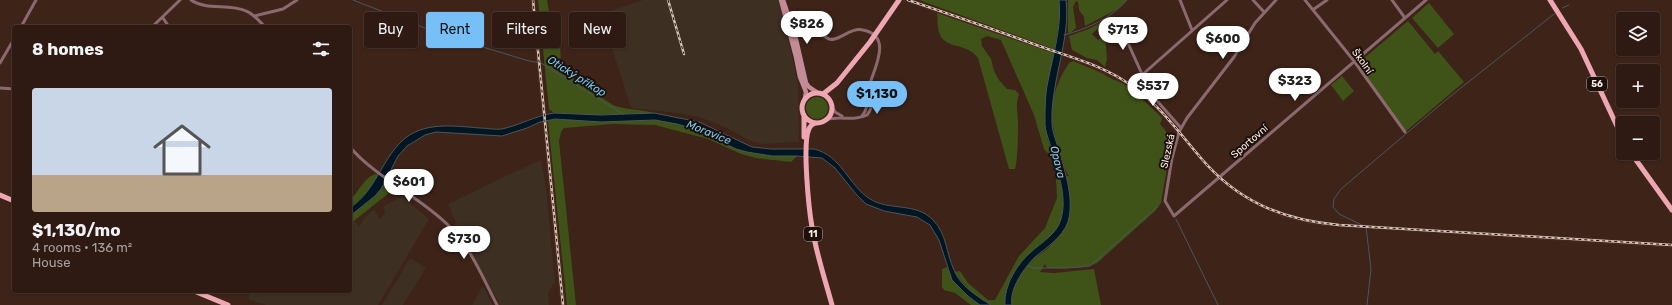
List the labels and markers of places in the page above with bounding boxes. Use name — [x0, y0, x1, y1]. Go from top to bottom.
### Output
pin: $826 — [783, 11, 831, 45]
pin: $713 — [1099, 17, 1147, 51]
pin: $600 — [1199, 26, 1247, 60]
pin: $323 — [1271, 68, 1319, 102]
pin: $537 — [1129, 73, 1177, 107]
pin: $1,130 — [844, 81, 910, 115]
pin: $601 — [385, 169, 433, 203]
pin: $730 — [440, 226, 488, 260]

